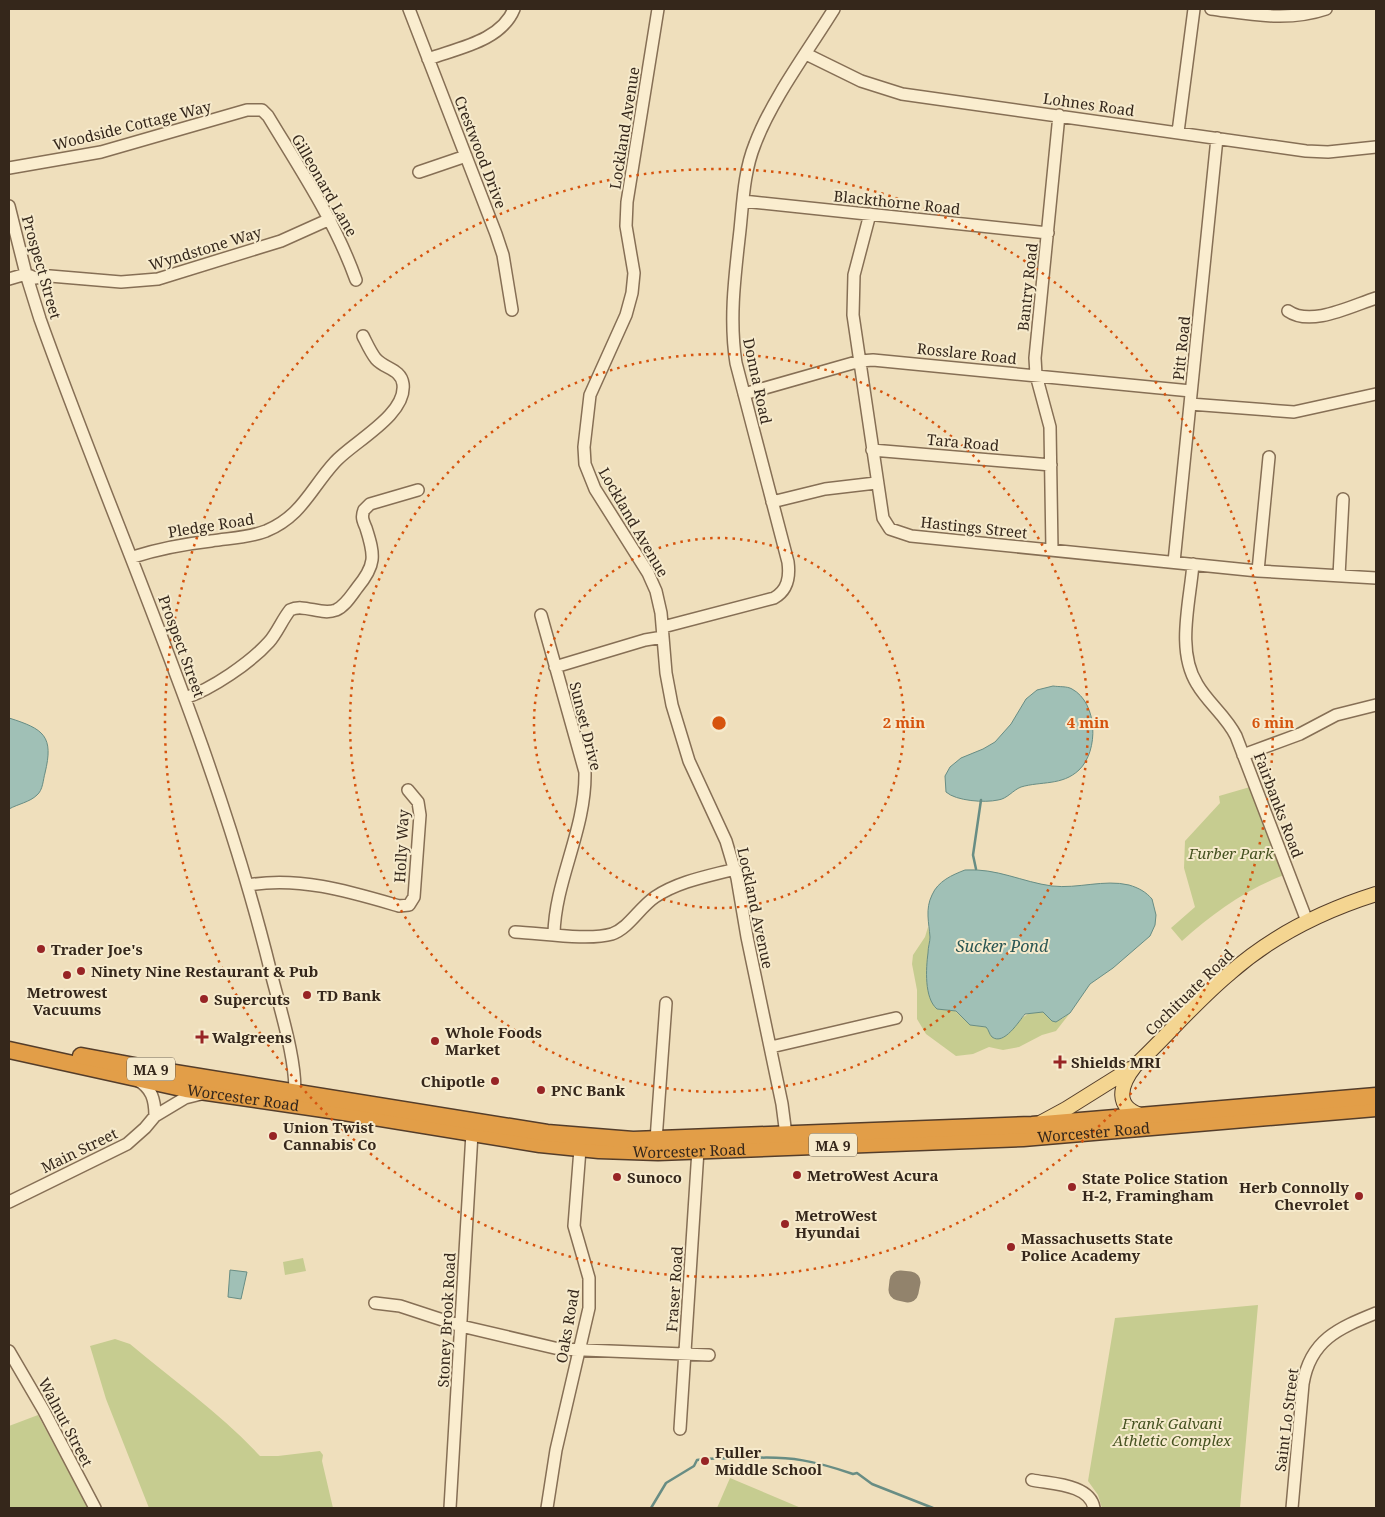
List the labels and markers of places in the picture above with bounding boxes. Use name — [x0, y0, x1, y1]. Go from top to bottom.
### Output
centre of rings — [710, 714, 728, 732]
place label: Trader Joe's — [51, 939, 143, 959]
marker: Trader Joe's — [35, 943, 47, 955]
place label: Ninety Nine Restaurant & Pub — [91, 961, 319, 981]
marker: Ninety Nine Restaurant & Pub — [75, 965, 87, 977]
marker: Metrowest Vacuums — [61, 969, 73, 981]
place label: Metrowest Vacuums — [27, 982, 107, 1019]
place label: TD Bank — [317, 985, 381, 1005]
place label: Supercuts — [214, 989, 290, 1009]
marker: TD Bank — [301, 989, 313, 1001]
marker: Supercuts — [198, 993, 210, 1005]
place label: Whole Foods Market — [445, 1022, 542, 1059]
place label: Walgreens — [212, 1027, 292, 1047]
marker: Walgreens — [196, 1031, 208, 1043]
marker: Whole Foods Market — [429, 1035, 441, 1047]
place label: Shields MRI — [1071, 1052, 1161, 1072]
marker: Shields MRI — [1053, 1055, 1067, 1069]
place label: Chipotle — [421, 1071, 485, 1091]
marker: Chipotle — [489, 1075, 501, 1087]
place label: PNC Bank — [551, 1080, 625, 1100]
marker: PNC Bank — [535, 1084, 547, 1096]
place label: Union Twist Cannabis Co — [283, 1117, 376, 1154]
marker: Union Twist Cannabis Co — [267, 1130, 279, 1142]
place label: MetroWest Acura — [807, 1165, 938, 1185]
place label: Sunoco — [627, 1167, 682, 1187]
place label: State Police Station H-2, Framingham — [1082, 1168, 1228, 1205]
marker: MetroWest Acura — [791, 1169, 803, 1181]
marker: Sunoco — [611, 1171, 623, 1183]
place label: Herb Connolly Chevrolet — [1239, 1177, 1349, 1214]
marker: State Police Station H-2, Framingham — [1066, 1181, 1078, 1193]
marker: Herb Connolly Chevrolet — [1353, 1190, 1365, 1202]
place label: MetroWest Hyundai — [795, 1205, 877, 1242]
marker: MetroWest Hyundai — [779, 1218, 791, 1230]
place label: Massachusetts State Police Academy — [1021, 1228, 1173, 1265]
marker: Massachusetts State Police Academy — [1005, 1241, 1017, 1253]
place label: Fuller Middle School — [715, 1442, 823, 1479]
marker: Fuller Middle School — [699, 1455, 711, 1467]

